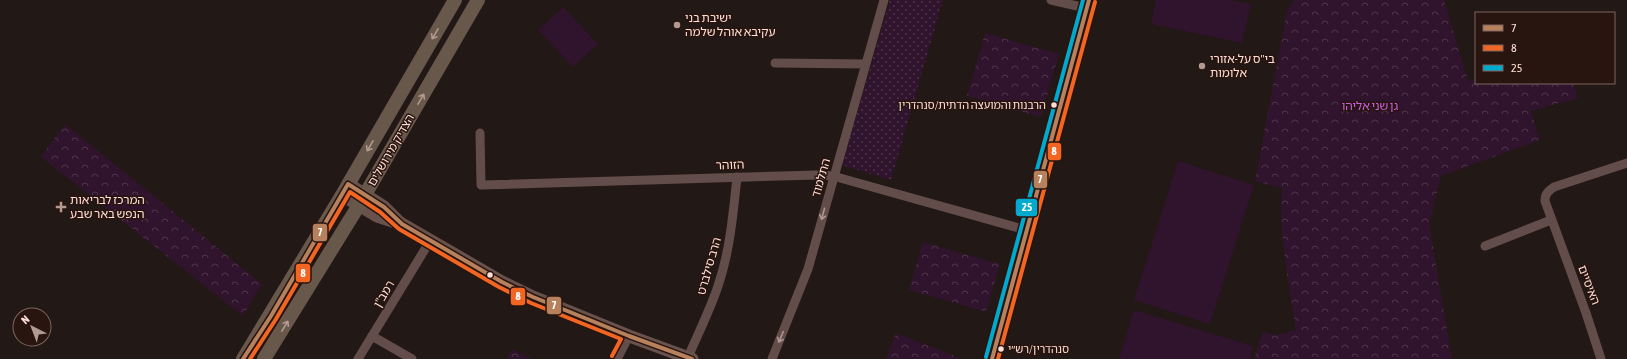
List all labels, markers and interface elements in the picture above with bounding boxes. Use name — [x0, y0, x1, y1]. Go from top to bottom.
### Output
place label: ישיבת בני עקיבא אוהל שלמה — [685, 11, 776, 39]
legend — [1475, 12, 1615, 84]
marker: ישיבת בני עקיבא אוהל שלמה — [672, 20, 682, 30]
text: 7 — [1511, 21, 1517, 35]
one-way arrow — [431, 28, 439, 40]
text: 8 — [1511, 41, 1517, 55]
place label: בי"ס על-אזורי אלומות — [1210, 52, 1275, 80]
marker: בי"ס על-אזורי אלומות — [1197, 61, 1207, 71]
text: 25 — [1511, 61, 1522, 75]
one-way arrow — [417, 93, 425, 105]
place label: הרבנות והמועצה הדתית/סנהדרין — [898, 99, 1046, 111]
park label: גן שני אליהו — [1342, 99, 1399, 113]
marker: הרבנות והמועצה הדתית/סנהדרין — [1049, 100, 1059, 110]
street label: הצדיק מירושלים — [365, 112, 417, 188]
one-way arrow — [366, 140, 374, 152]
line badge: 8 — [1047, 142, 1062, 161]
text: 8 — [1051, 145, 1057, 157]
street label: הזוהר — [715, 157, 745, 173]
street label: התלמוד — [809, 157, 833, 199]
line badge: 7 — [1033, 170, 1048, 189]
text: 7 — [1037, 173, 1043, 185]
place label: המרכז לבריאות הנפש באר שבע — [70, 193, 145, 221]
line badge: 25 — [1015, 198, 1038, 217]
marker: המרכז לבריאות הנפש באר שבע — [55, 201, 67, 213]
text: 25 — [1022, 201, 1032, 213]
one-way arrow — [819, 207, 826, 220]
line badge: 7 — [312, 223, 328, 242]
text: 7 — [317, 226, 323, 238]
street label: הרב סילברט — [694, 236, 724, 296]
line badge: 8 — [295, 263, 311, 283]
street label: האיסיים — [1575, 263, 1603, 307]
text: 8 — [300, 267, 306, 279]
unlabelled marker — [485, 270, 495, 280]
street label: רמב"ן — [371, 278, 397, 310]
line badge: 8 — [510, 287, 526, 306]
text: 8 — [515, 290, 521, 302]
line badge: 7 — [546, 296, 562, 315]
text: 7 — [551, 299, 557, 311]
north arrow — [12, 307, 52, 347]
text: N — [19, 313, 32, 326]
one-way arrow — [281, 321, 289, 332]
one-way arrow — [777, 330, 785, 342]
place label: סנהדרין/רש״י — [1008, 343, 1069, 355]
marker: סנהדרין/רש״י — [996, 344, 1006, 354]

